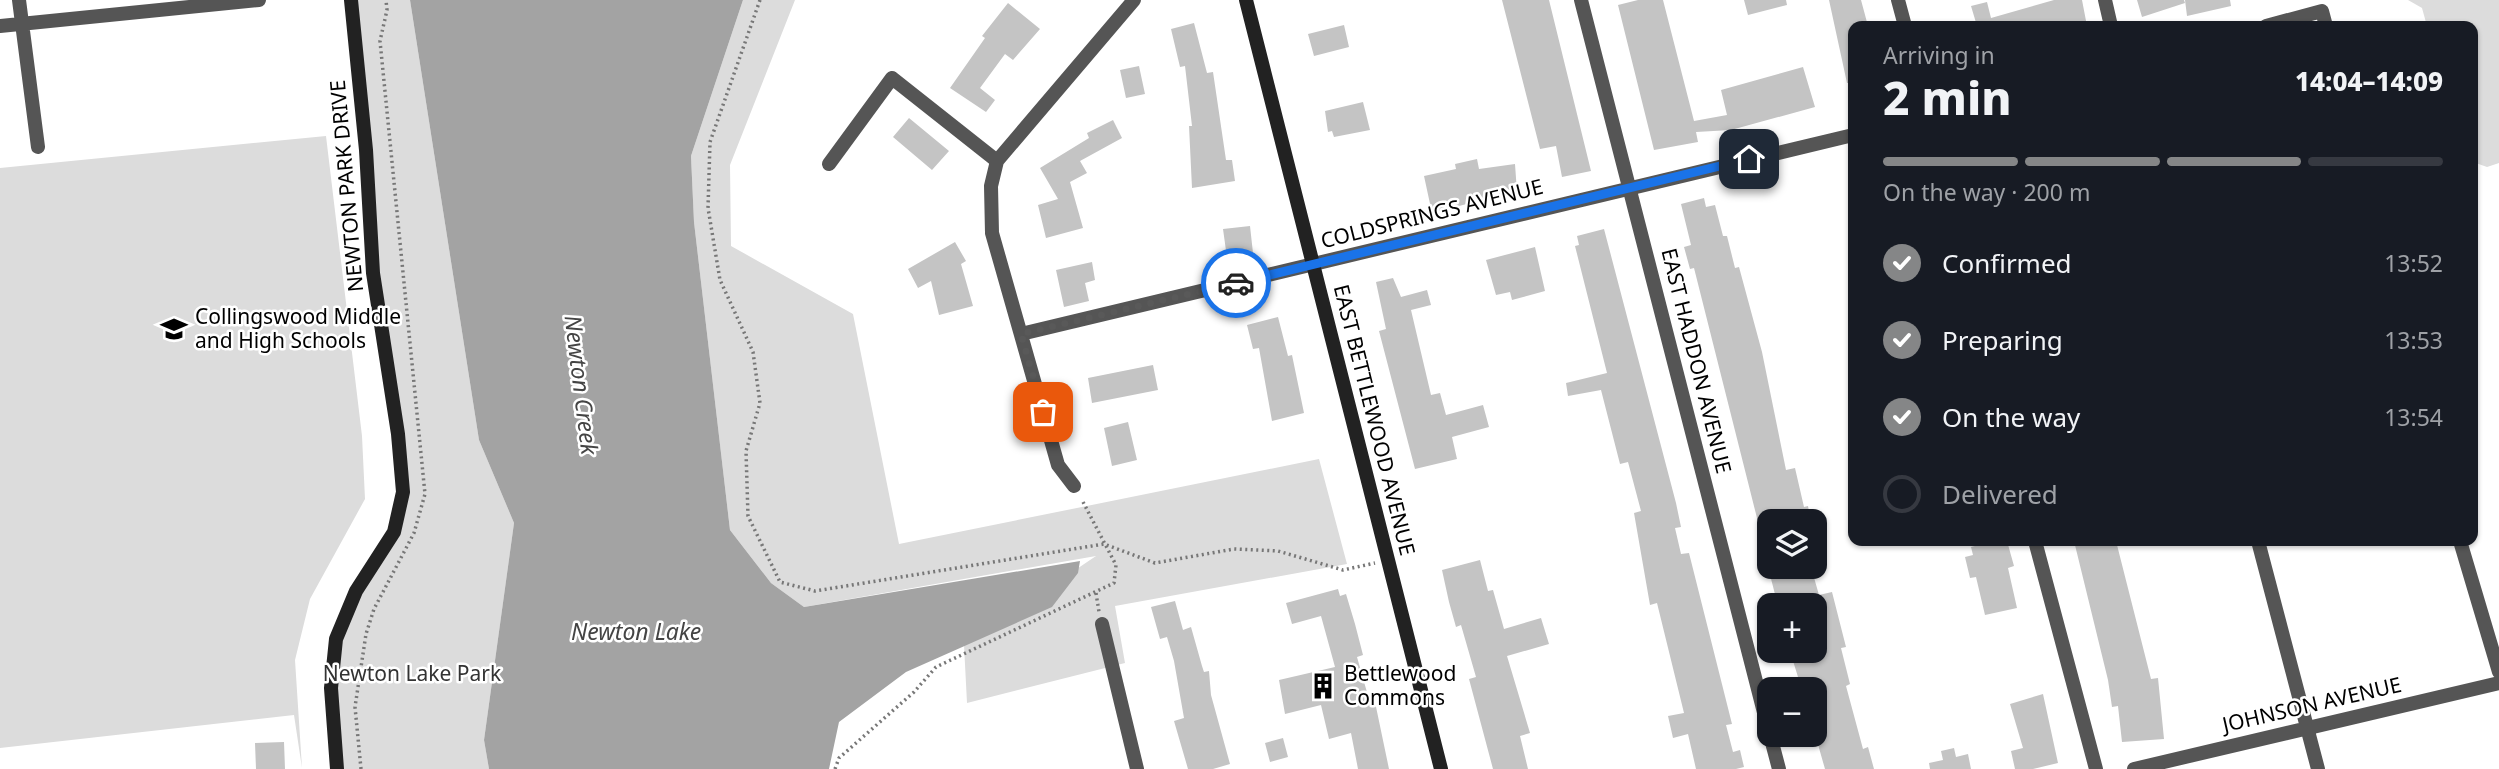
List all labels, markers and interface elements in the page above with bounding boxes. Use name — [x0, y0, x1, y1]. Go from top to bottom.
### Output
text: Arriving in — [1883, 39, 1995, 71]
text: 14:04–14:09 — [2295, 63, 2443, 99]
text: 2 min — [1883, 66, 2012, 128]
street label: NEWTON PARK DRIVE — [323, 79, 369, 293]
pin — [1719, 129, 1779, 189]
icon: home — [1730, 140, 1768, 178]
street label: COLDSPRINGS AVENUE — [1318, 172, 1546, 254]
text: On the way · 200 m — [1883, 176, 2090, 208]
icon: check — [1883, 244, 1921, 282]
street label: EAST HADDON AVENUE — [1655, 245, 1739, 476]
text: Confirmed — [1942, 245, 2072, 281]
text: 13:52 — [2384, 247, 2443, 279]
courier — [1201, 248, 1271, 318]
icon: car — [1217, 264, 1255, 302]
street label: EAST BETTLEWOOD AVENUE — [1328, 281, 1422, 558]
place label: Collingswood Middle and High Schools — [195, 302, 401, 354]
water label: Newton Creek — [558, 313, 607, 458]
school or university icon: Collingswood Middle and High Schools — [159, 314, 189, 344]
icon: check — [1883, 321, 1921, 359]
text: Preparing — [1942, 322, 2063, 358]
text: 13:53 — [2384, 324, 2443, 356]
pin — [1013, 382, 1073, 442]
icon: bag — [1024, 393, 1062, 431]
icon: check — [1883, 398, 1921, 436]
text: On the way — [1942, 399, 2080, 435]
text: 13:54 — [2384, 401, 2443, 433]
text: Delivered — [1942, 476, 2058, 512]
map controls — [1757, 509, 1827, 747]
button: layers — [1757, 509, 1827, 579]
button: + — [1757, 593, 1827, 663]
water label: Newton Lake — [571, 615, 701, 647]
park label: Newton Lake Park — [323, 659, 502, 687]
place label: Bettlewood Commons — [1344, 659, 1456, 711]
street label: JOHNSON AVENUE — [2218, 670, 2404, 739]
building icon: Bettlewood Commons — [1308, 671, 1338, 701]
button: − — [1757, 677, 1827, 747]

